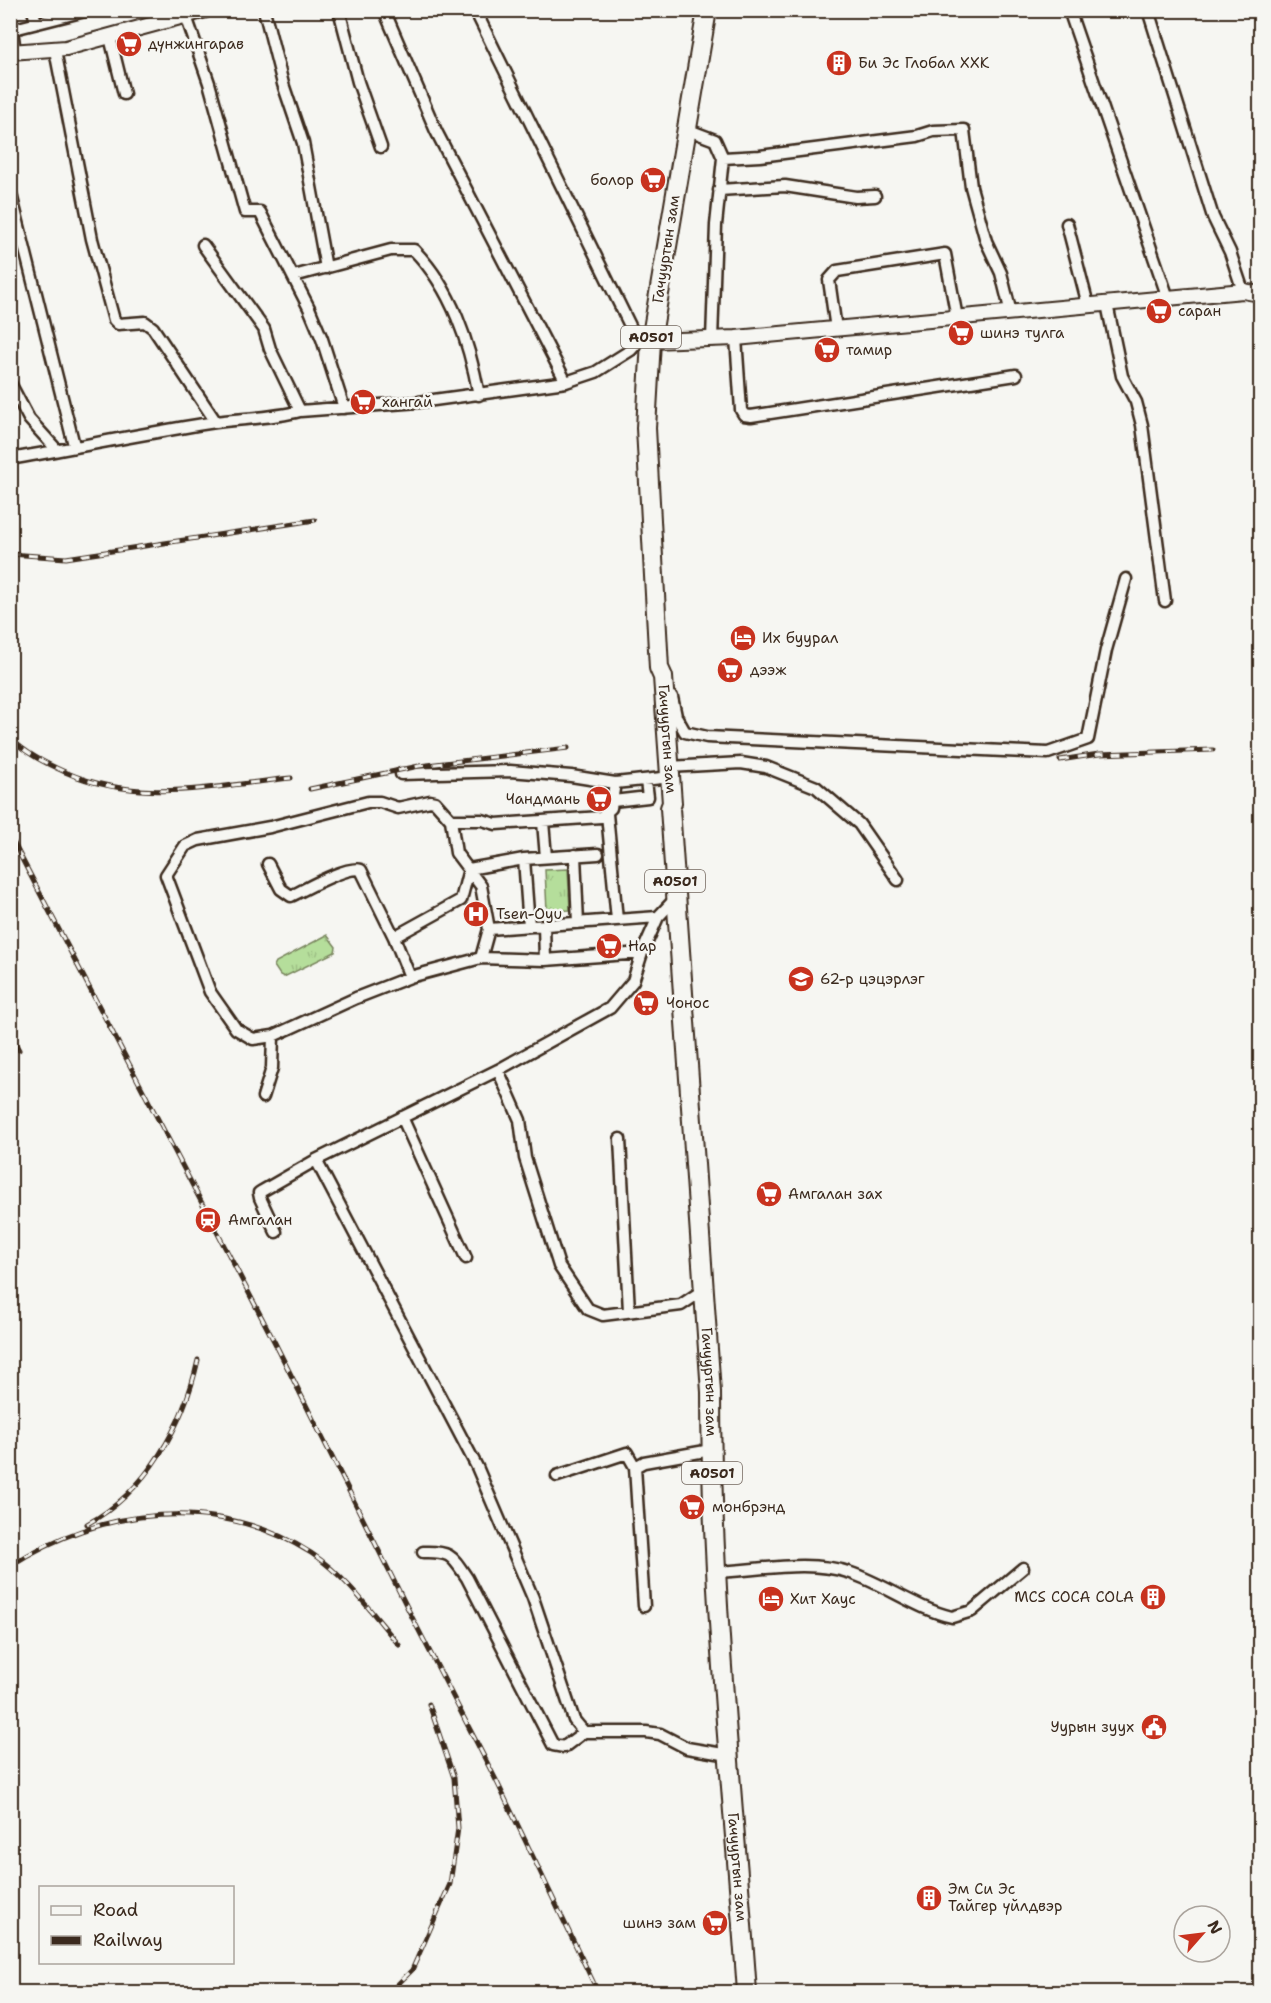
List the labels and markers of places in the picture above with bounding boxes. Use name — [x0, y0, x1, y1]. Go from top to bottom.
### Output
supermarket icon: дүнжингарав — [114, 29, 144, 59]
place label: дүнжингарав — [148, 34, 244, 54]
building icon: Би Эс Глобал ХХК — [824, 48, 854, 78]
place label: Би Эс Глобал ХХК — [858, 53, 990, 73]
supermarket icon: болор — [638, 165, 668, 195]
place label: болор — [590, 170, 634, 190]
supermarket icon: саран — [1144, 296, 1174, 326]
place label: саран — [1178, 301, 1221, 321]
supermarket icon: шинэ тулга — [946, 318, 976, 348]
place label: шинэ тулга — [980, 323, 1065, 343]
supermarket icon: тамир — [812, 335, 842, 365]
place label: тамир — [846, 340, 892, 360]
supermarket icon: хангай — [348, 387, 378, 417]
place label: хангай — [382, 392, 433, 412]
hotel icon: Их буурал — [728, 623, 758, 653]
place label: Их буурал — [762, 628, 839, 648]
supermarket icon: дээж — [715, 655, 745, 685]
place label: дээж — [750, 660, 787, 680]
supermarket icon: Чандмань — [584, 784, 614, 814]
place label: Чандмань — [506, 789, 580, 809]
hospital icon: Tsen-Oyu — [461, 899, 491, 929]
place label: Tsen-Oyu — [496, 904, 562, 924]
supermarket icon: Нар — [594, 931, 624, 961]
place label: Нар — [628, 936, 657, 956]
school or university icon: 62-р цэцэрлэг — [786, 964, 816, 994]
place label: 62-р цэцэрлэг — [820, 969, 925, 989]
supermarket icon: Чонос — [631, 988, 661, 1018]
place label: Чонос — [666, 993, 709, 1013]
supermarket icon: Амгалан зах — [754, 1179, 784, 1209]
place label: Амгалан зах — [788, 1184, 882, 1204]
station icon: Амгалан — [193, 1205, 223, 1235]
place label: Амгалан — [228, 1210, 292, 1230]
supermarket icon: монбрэнд — [677, 1492, 707, 1522]
place label: монбрэнд — [712, 1497, 786, 1517]
building icon: MCS COCA COLA — [1138, 1582, 1168, 1612]
hotel icon: Хит Хаус — [756, 1584, 786, 1614]
place label: MCS COCA COLA — [1014, 1587, 1134, 1607]
place label: Хит Хаус — [790, 1589, 856, 1609]
public building icon: Уурын зуух — [1139, 1712, 1169, 1742]
place label: Уурын зуух — [1050, 1717, 1134, 1737]
place label: Эм Си Эс Тайгер үйлдвэр — [948, 1879, 1062, 1916]
building icon: Эм Си Эс Тайгер үйлдвэр — [914, 1883, 944, 1913]
supermarket icon: шинэ зам — [700, 1908, 730, 1938]
place label: шинэ зам — [623, 1913, 696, 1933]

